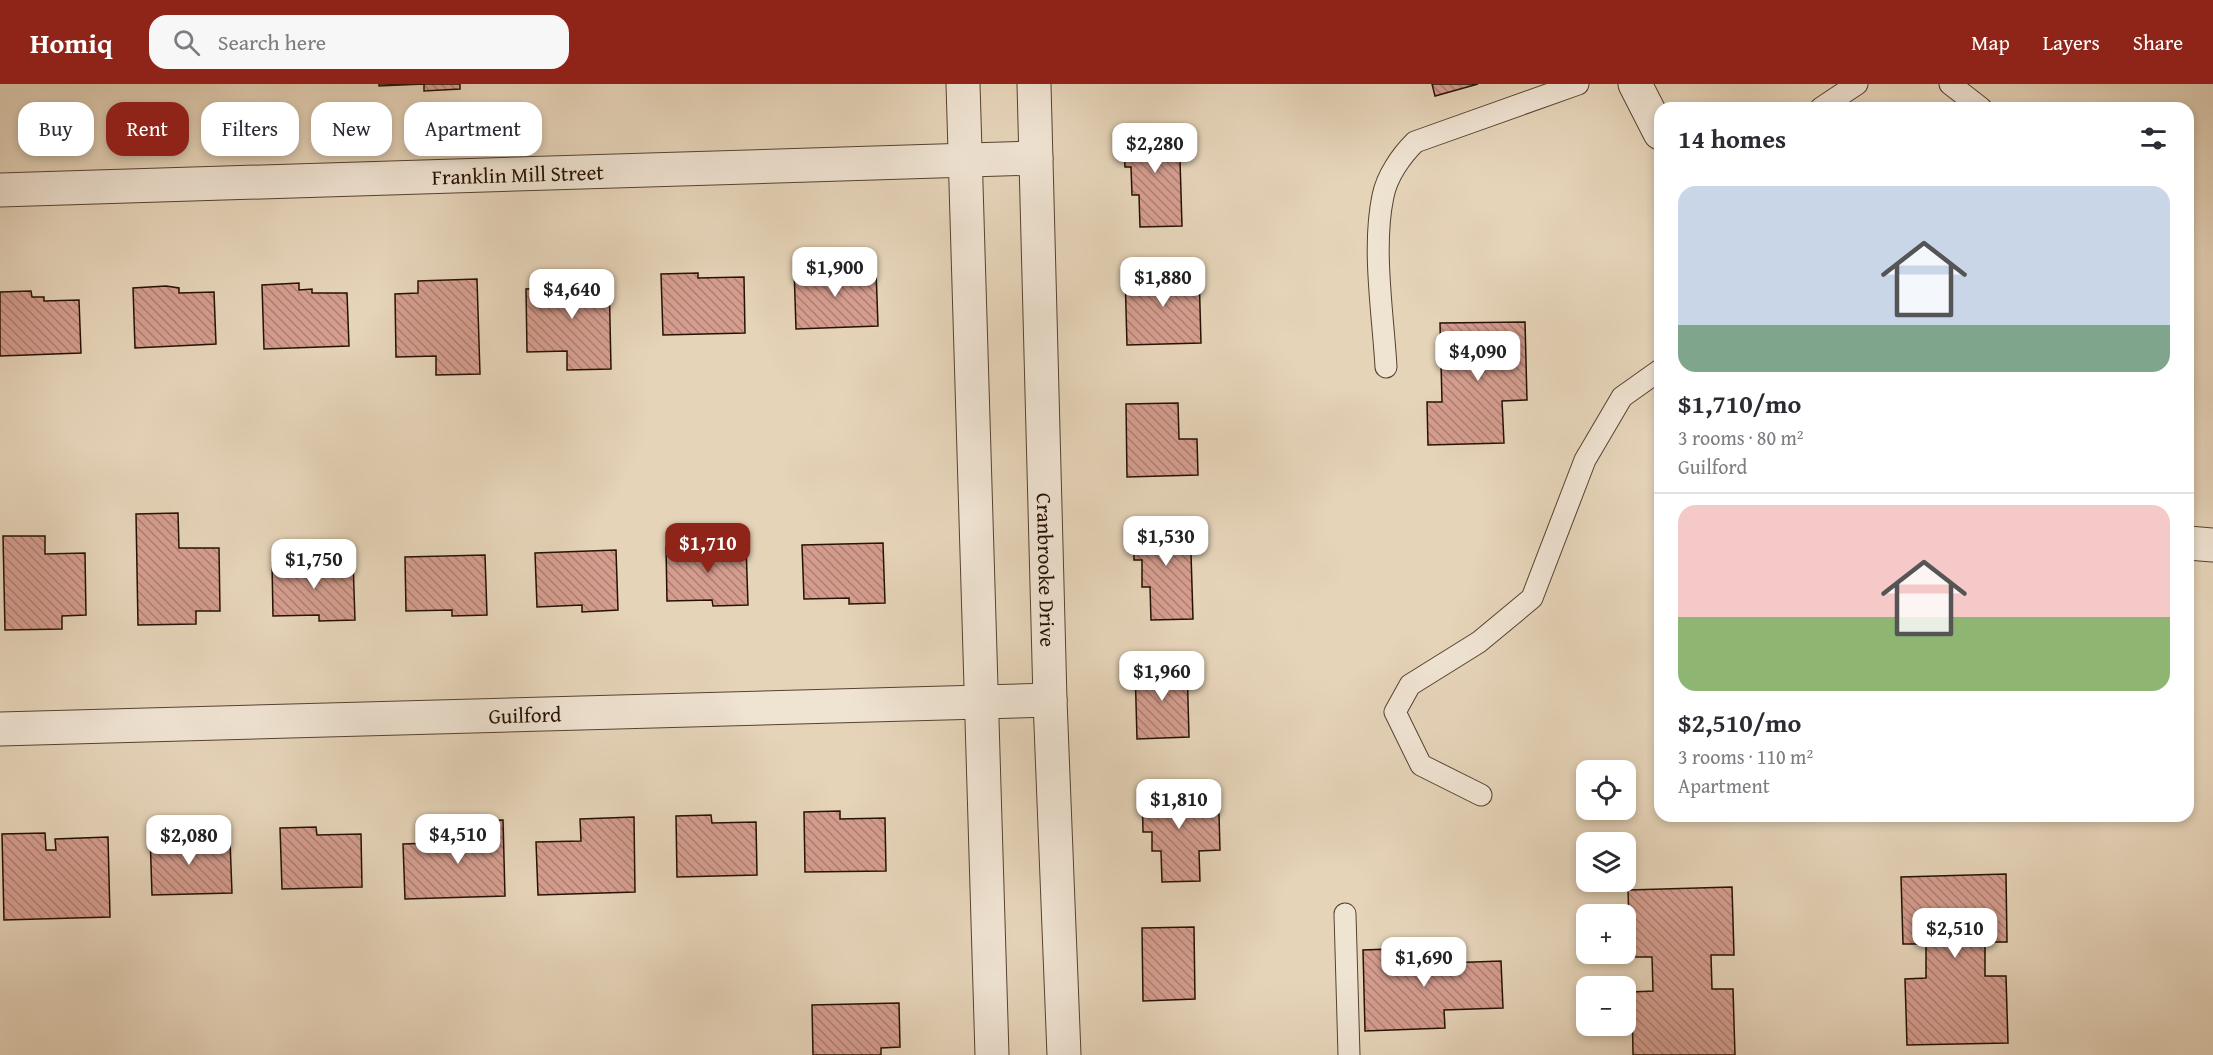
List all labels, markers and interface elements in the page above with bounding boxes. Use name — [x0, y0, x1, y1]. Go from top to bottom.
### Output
search box — [149, 15, 569, 69]
text: Homiq — [30, 22, 113, 63]
icon: search — [170, 26, 203, 59]
text: Search here — [218, 26, 326, 58]
text: Map — [1971, 27, 2010, 58]
text: Layers — [2043, 27, 2100, 58]
text: Share — [2133, 27, 2183, 58]
chip: Buy — [18, 102, 94, 156]
chip: Rent — [106, 102, 189, 156]
chip: Filters — [201, 102, 299, 156]
chip: New — [311, 102, 392, 156]
chip: Apartment — [404, 102, 542, 156]
text: 14 homes — [1678, 119, 1786, 158]
icon: filters — [2137, 122, 2170, 155]
pin: $2,280 — [1106, 123, 1204, 174]
text: $2,280 — [1126, 128, 1184, 157]
street label: Franklin Mill Street — [431, 156, 605, 192]
icon: home — [1870, 225, 1978, 333]
pin: $1,900 — [786, 247, 884, 298]
text: $1,900 — [806, 252, 864, 281]
pin: $1,880 — [1114, 257, 1212, 308]
text: $1,880 — [1134, 262, 1192, 291]
pin: $4,640 — [523, 269, 621, 320]
text: $4,640 — [543, 274, 601, 303]
pin: $4,090 — [1429, 331, 1527, 382]
text: $4,090 — [1449, 336, 1507, 365]
text: $1,710/mo — [1678, 384, 1801, 423]
text: 3 rooms · 80 m² — [1678, 423, 1804, 452]
text: Guilford — [1678, 452, 1747, 481]
street label: Cranbrooke Drive — [1029, 492, 1064, 647]
pin: $1,530 — [1117, 516, 1215, 567]
text: $1,530 — [1137, 521, 1195, 550]
pin: $1,710 — [659, 523, 757, 574]
text: $1,710 — [679, 528, 737, 557]
pin: $1,750 — [265, 539, 363, 590]
text: $1,750 — [285, 544, 343, 573]
icon: home — [1870, 544, 1978, 652]
pin: $1,960 — [1113, 651, 1211, 702]
text: $1,960 — [1133, 656, 1191, 685]
street label: Guilford — [488, 698, 562, 731]
text: $2,510/mo — [1678, 703, 1801, 742]
text: 3 rooms · 110 m² — [1678, 742, 1813, 771]
map controls — [1576, 760, 1636, 1036]
button: locate — [1576, 760, 1636, 820]
text: Apartment — [1678, 771, 1770, 800]
pin: $1,810 — [1130, 779, 1228, 830]
text: $1,810 — [1150, 784, 1208, 813]
pin: $4,510 — [409, 814, 507, 865]
pin: $2,080 — [140, 815, 238, 866]
text: $4,510 — [429, 819, 487, 848]
text: $2,080 — [160, 820, 218, 849]
button: layers — [1576, 832, 1636, 892]
button: + — [1576, 904, 1636, 964]
pin: $2,510 — [1906, 908, 2004, 959]
text: $2,510 — [1926, 913, 1984, 942]
pin: $1,690 — [1375, 937, 1473, 988]
text: $1,690 — [1395, 942, 1453, 971]
button: − — [1576, 976, 1636, 1036]

